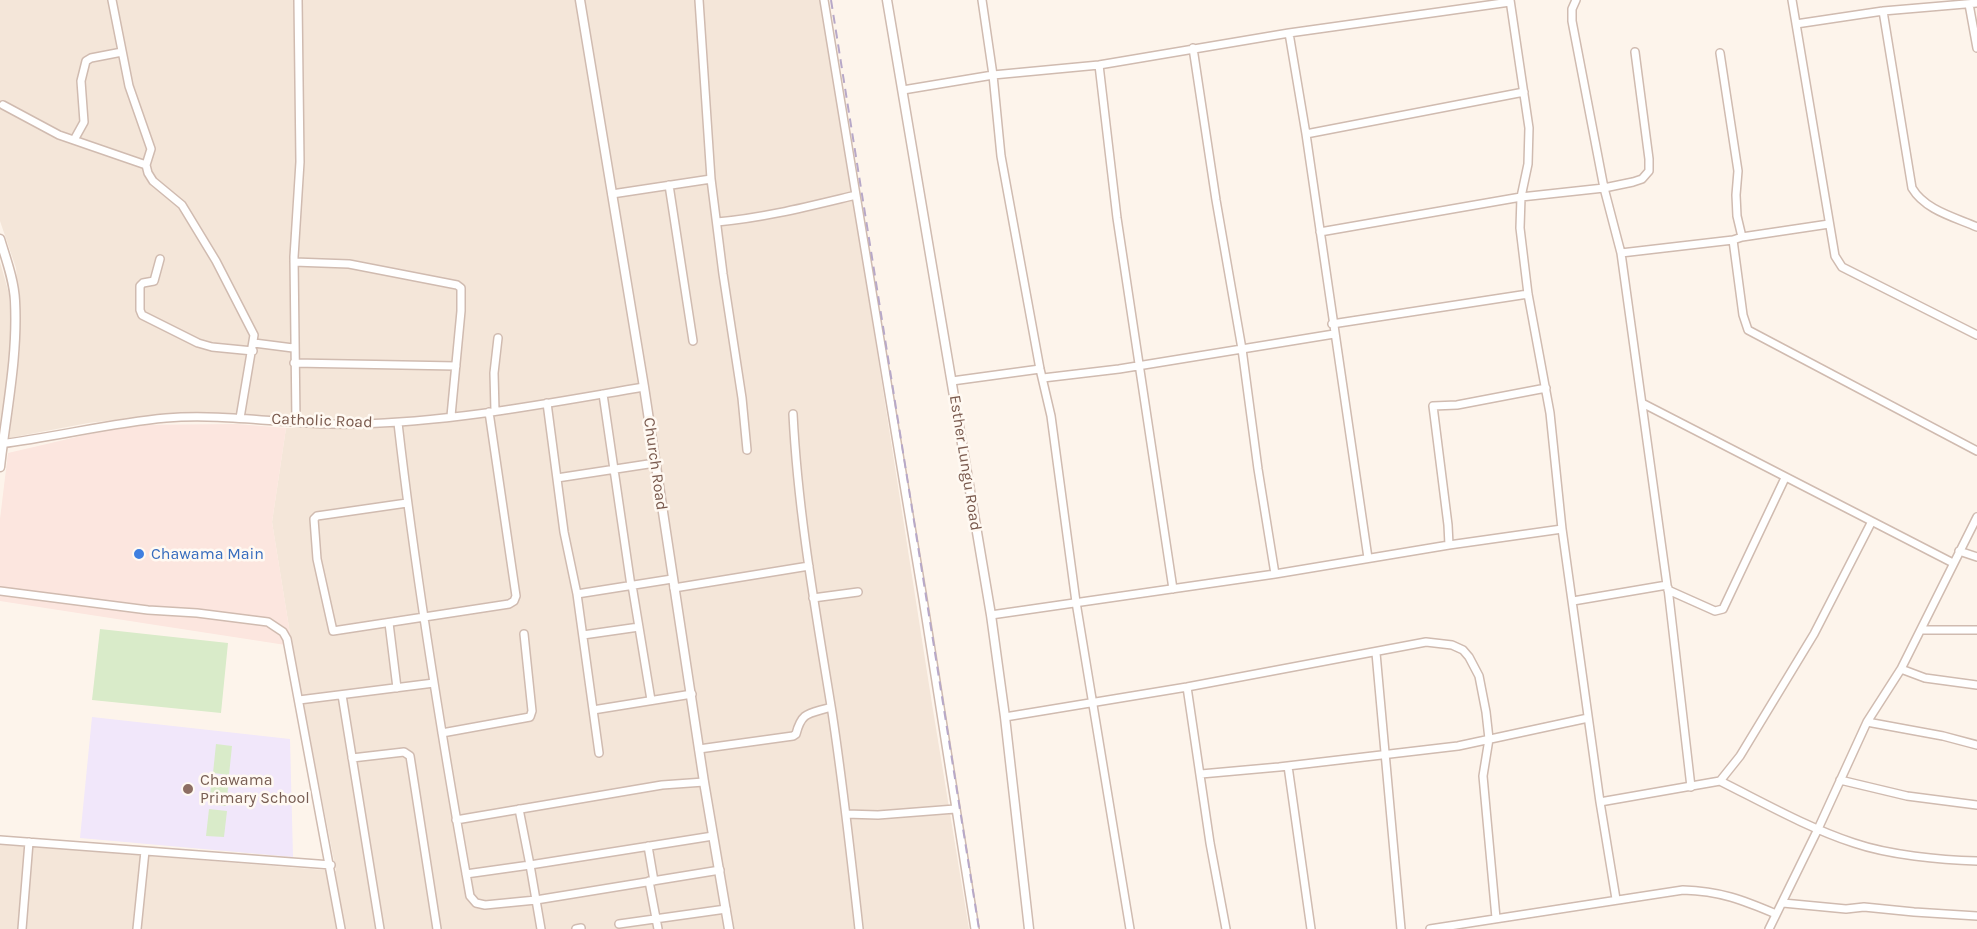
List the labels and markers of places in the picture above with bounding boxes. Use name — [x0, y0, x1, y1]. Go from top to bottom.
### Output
place label: Chawama Main — [151, 544, 264, 564]
marker: Chawama Main — [132, 547, 146, 561]
place label: Chawama Primary School — [200, 770, 310, 808]
marker: Chawama Primary School — [181, 782, 195, 796]

